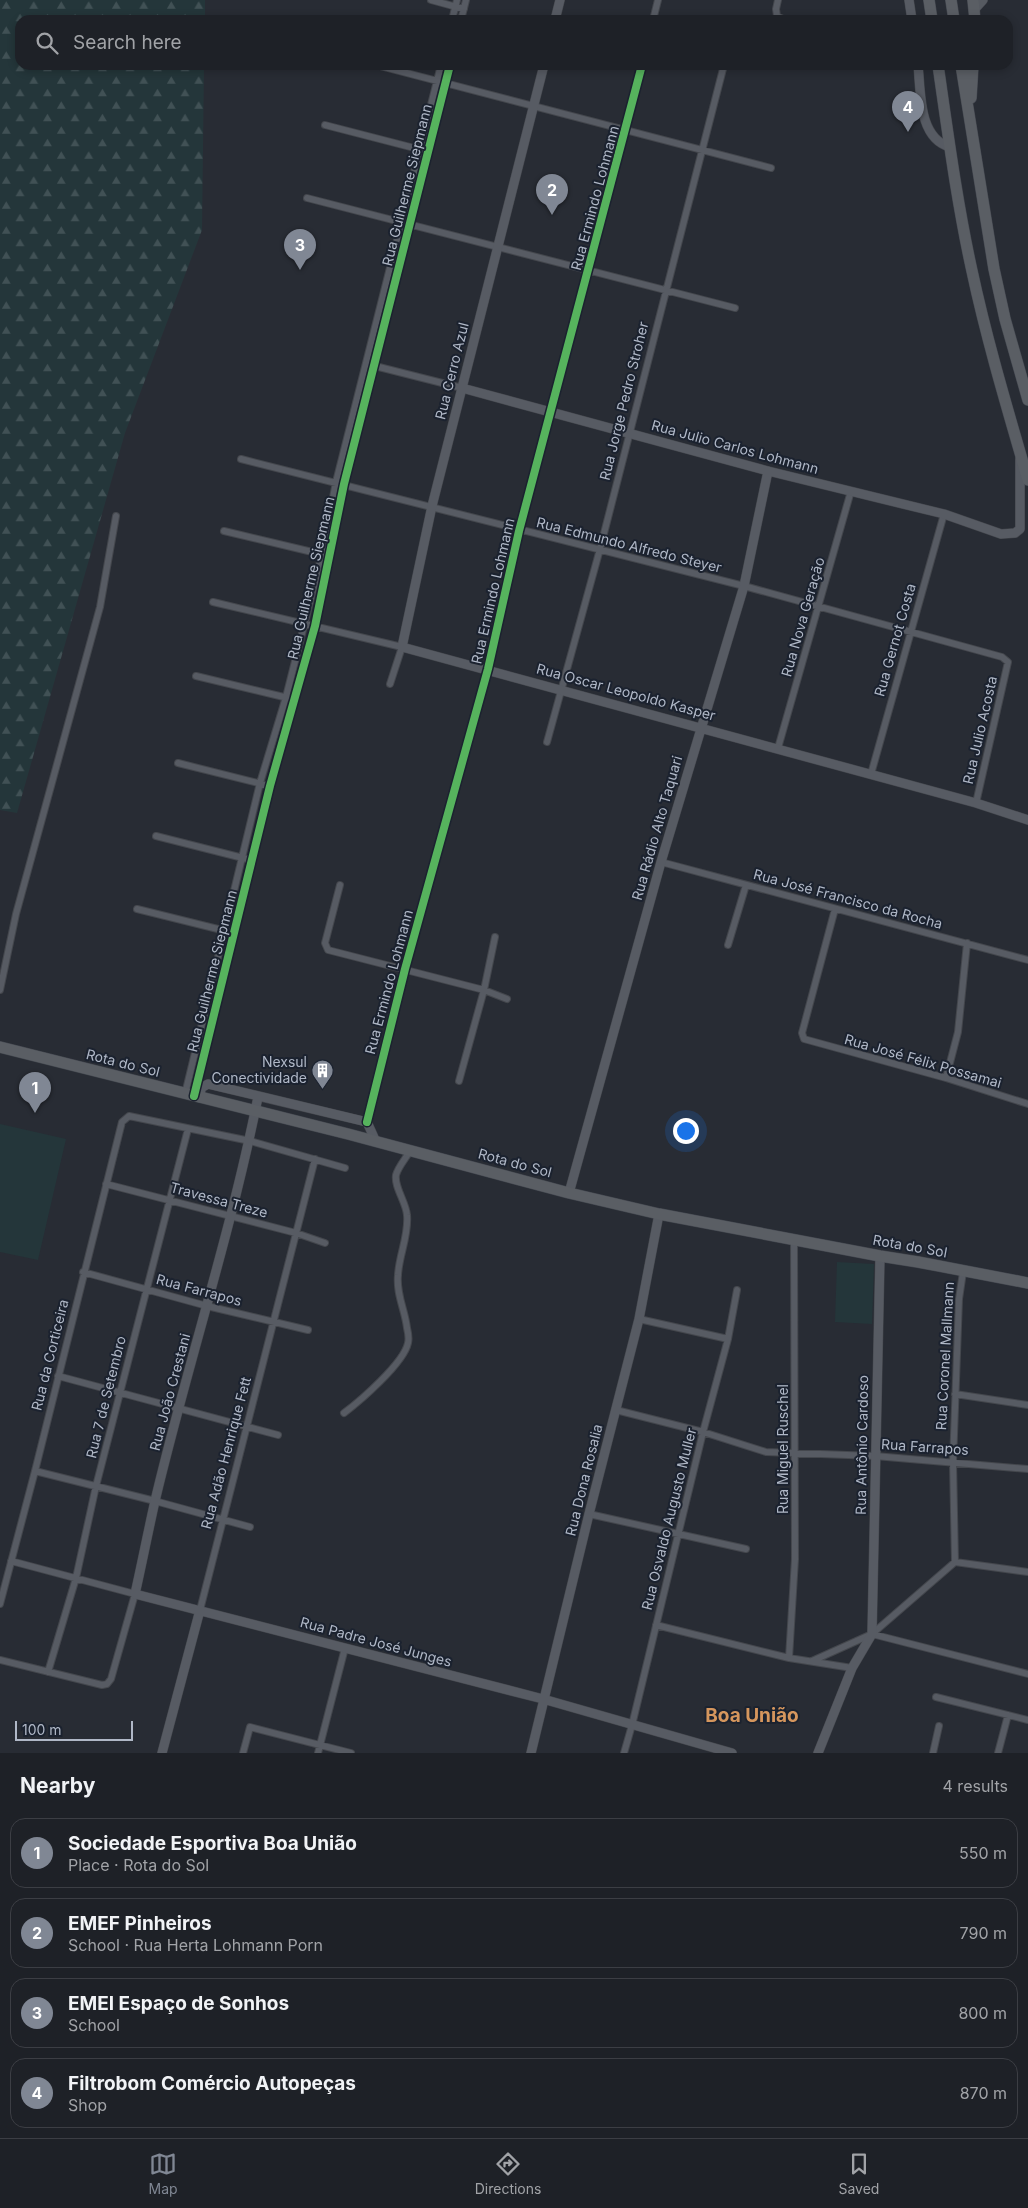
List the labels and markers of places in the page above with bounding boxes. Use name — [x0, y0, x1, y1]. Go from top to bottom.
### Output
pin: 4 — [892, 91, 924, 132]
pin: 2 — [536, 174, 568, 215]
pin: 3 — [284, 229, 316, 270]
place label: Nexsul Conectividade — [212, 1053, 307, 1086]
building icon: Nexsul Conectividade — [311, 1058, 335, 1089]
pin: 1 — [19, 1072, 51, 1113]

